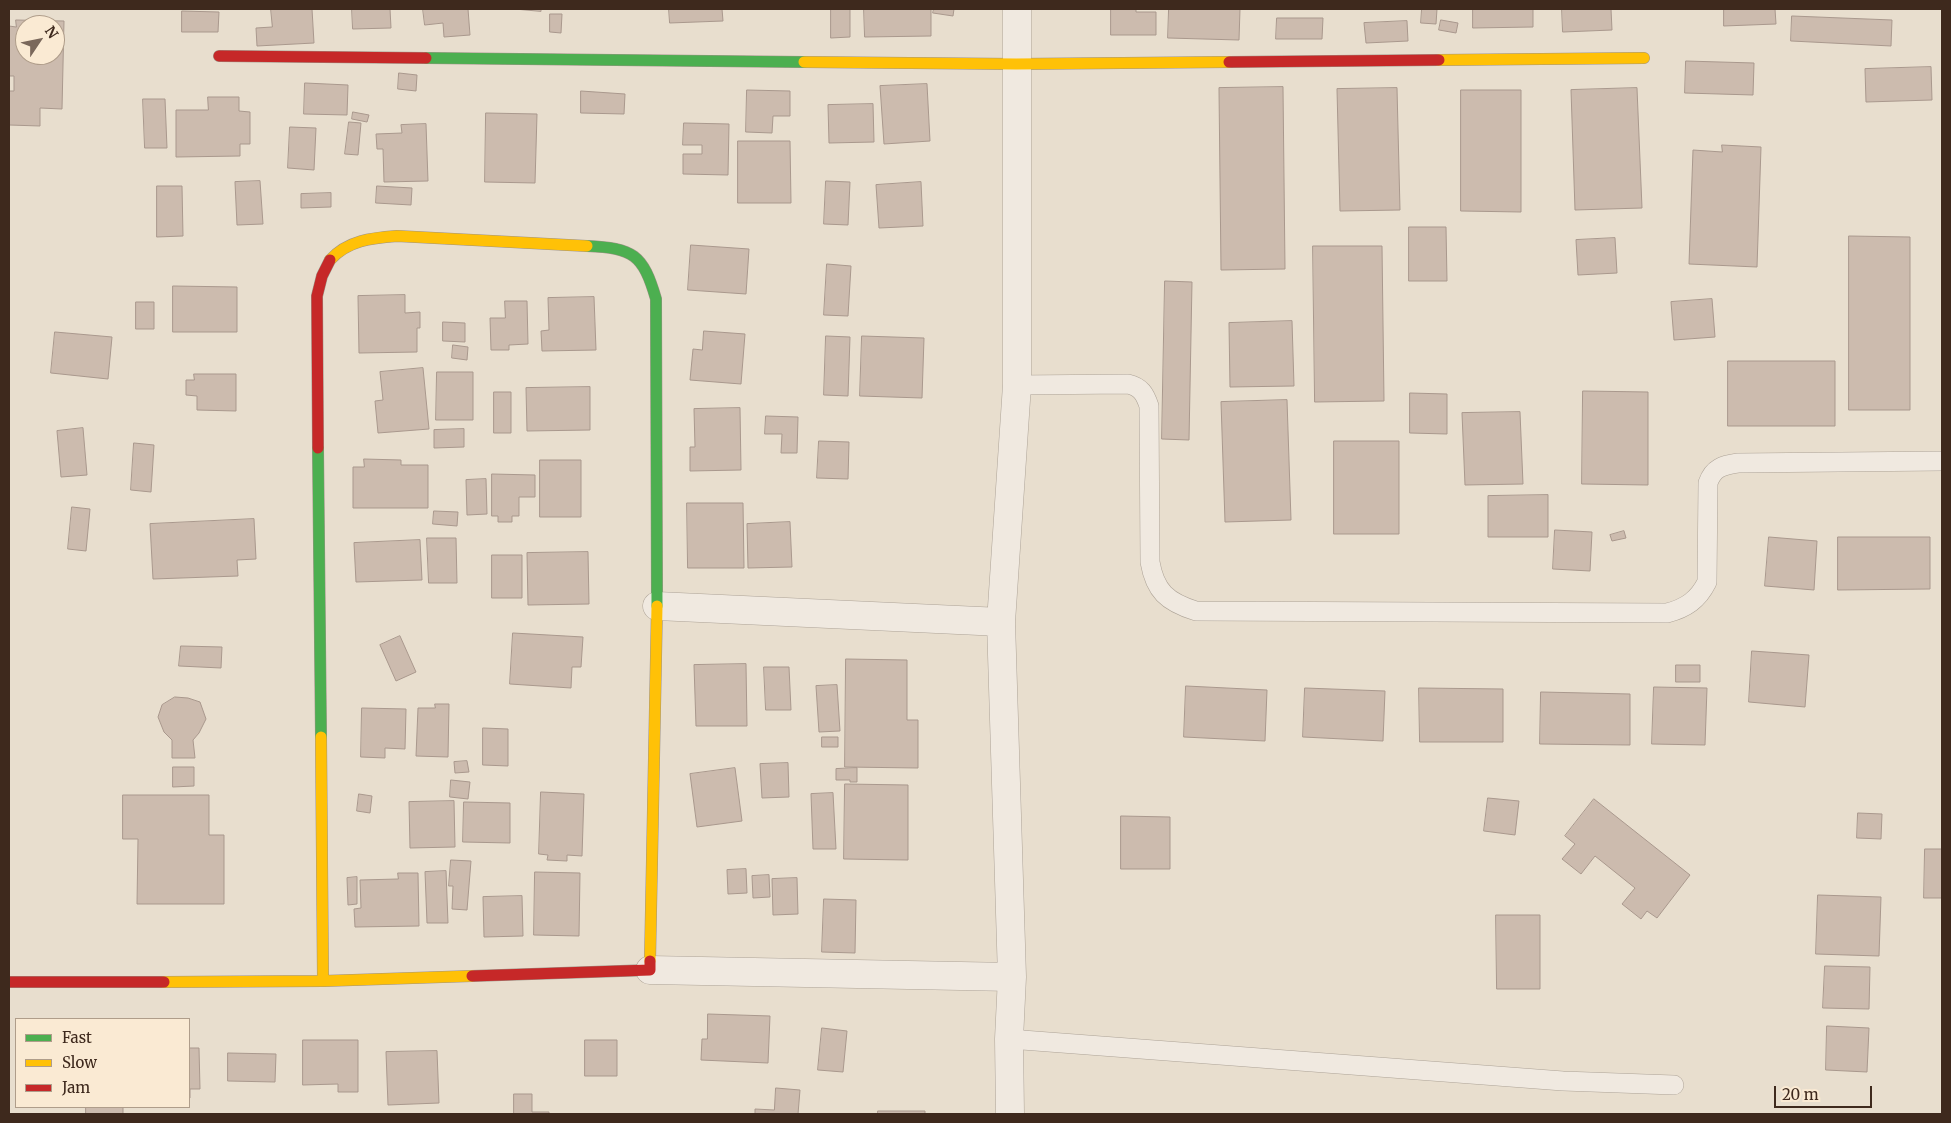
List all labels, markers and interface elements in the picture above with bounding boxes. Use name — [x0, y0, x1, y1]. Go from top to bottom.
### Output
north arrow — [15, 15, 65, 65]
text: N — [41, 23, 62, 42]
legend — [15, 1018, 190, 1108]
text: Fast — [62, 1028, 92, 1047]
text: Slow — [62, 1053, 97, 1072]
scale bar — [1776, 1076, 1874, 1108]
text: Jam — [62, 1078, 90, 1097]
text: 20 m — [1782, 1085, 1819, 1104]

